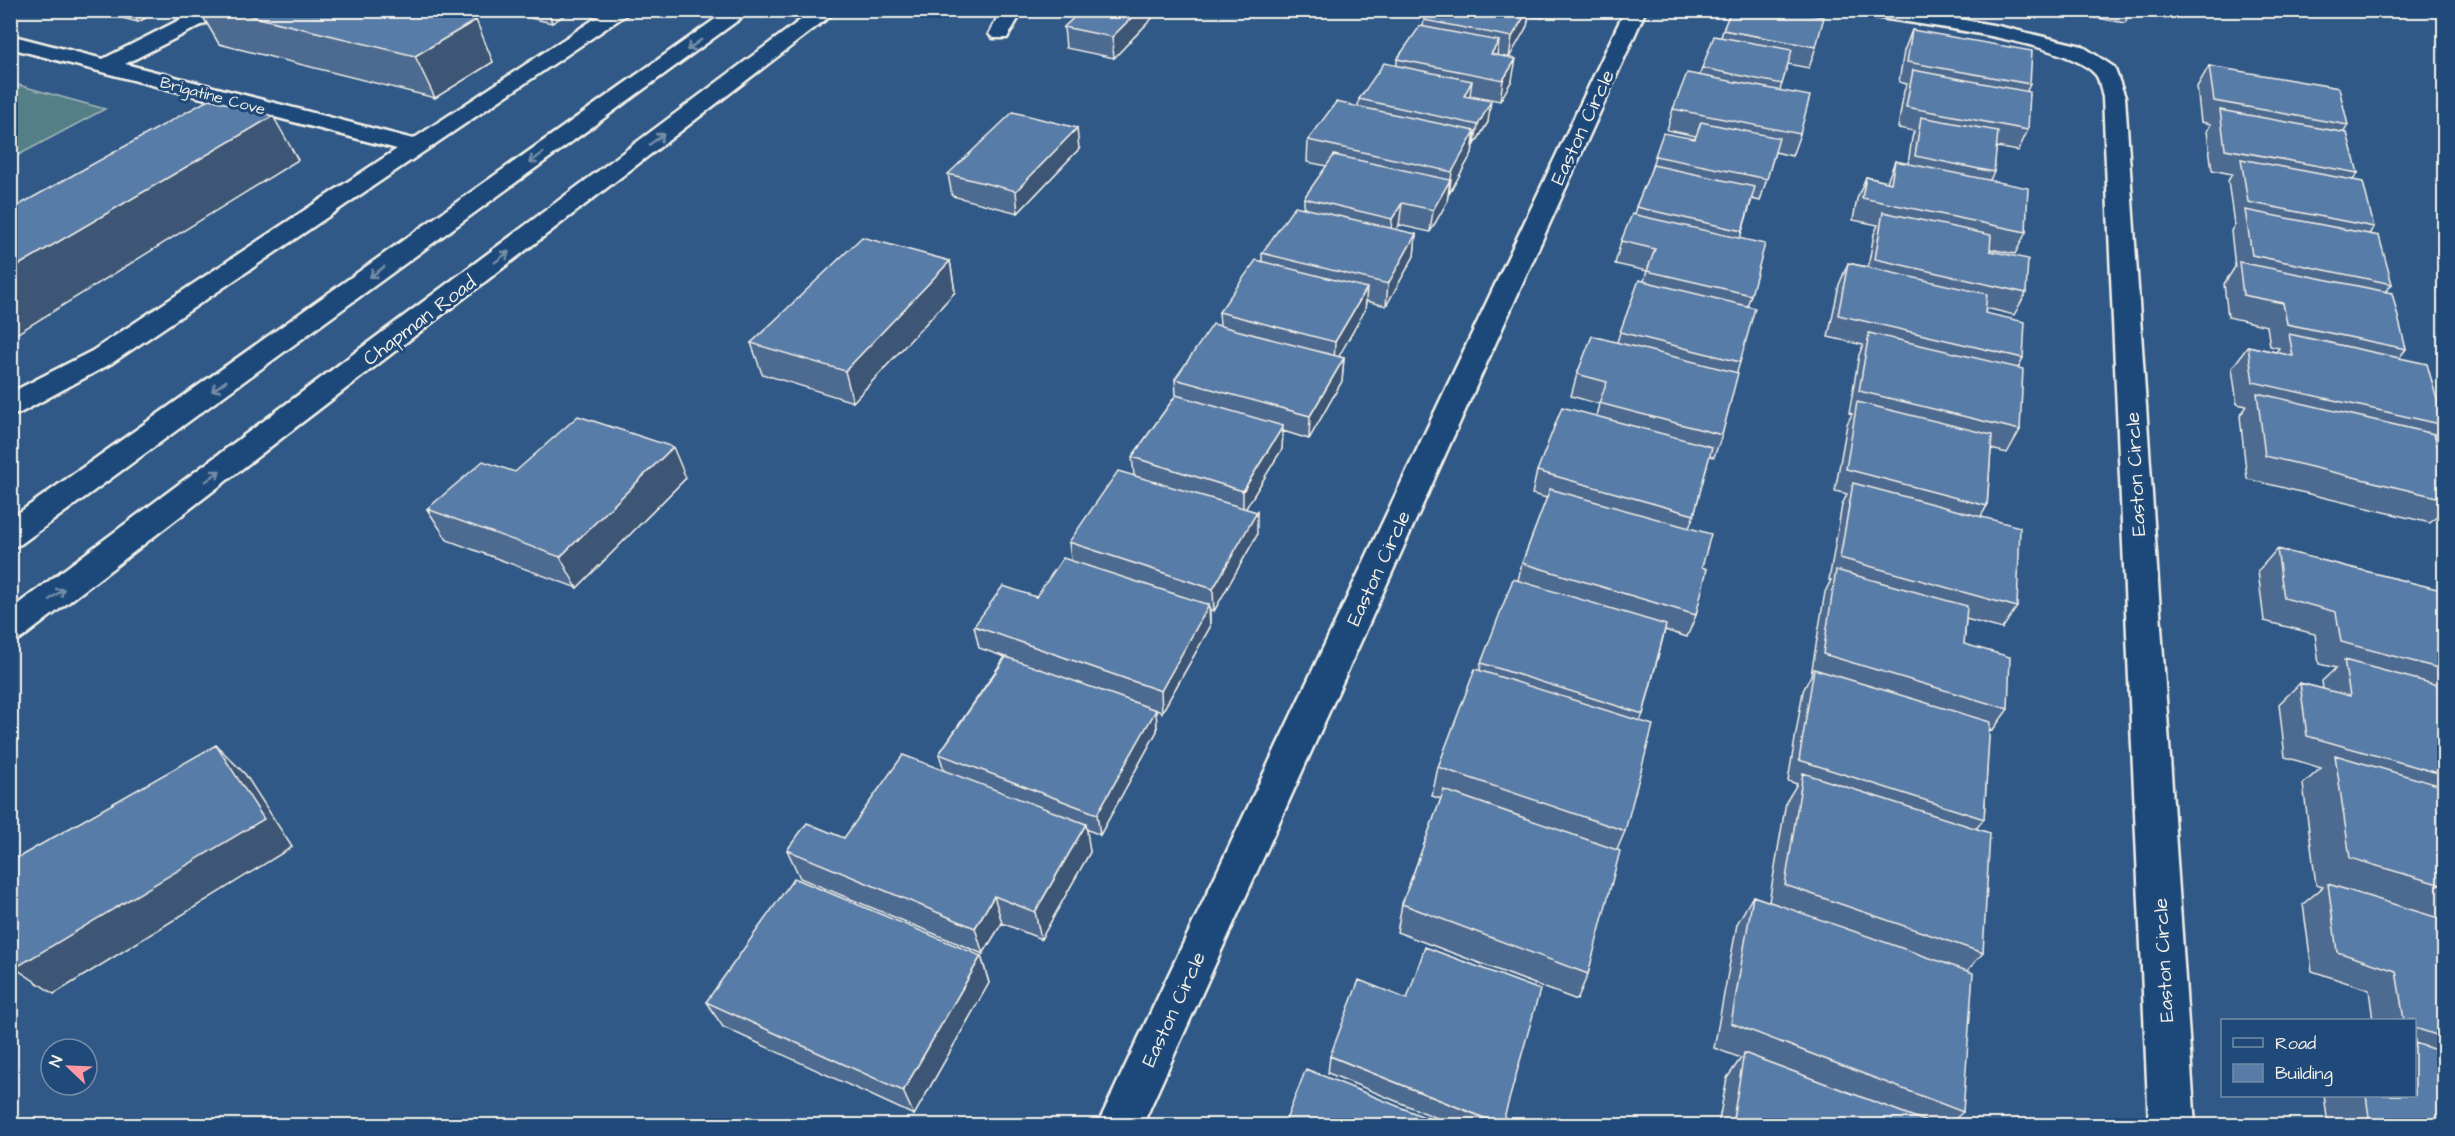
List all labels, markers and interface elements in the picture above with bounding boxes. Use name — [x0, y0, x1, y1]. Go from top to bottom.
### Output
one-way arrow — [687, 39, 703, 51]
street label: Easton Circle — [1544, 65, 1622, 190]
street label: Brigatine Cove — [157, 71, 268, 122]
one-way arrow — [649, 133, 665, 146]
one-way arrow — [528, 152, 544, 165]
one-way arrow — [493, 251, 509, 263]
one-way arrow — [370, 266, 386, 278]
street label: Chapman Road — [357, 269, 482, 373]
one-way arrow — [211, 380, 227, 392]
street label: Easton Circle — [2119, 411, 2153, 537]
one-way arrow — [204, 470, 220, 483]
street label: Easton Circle — [1340, 506, 1418, 631]
one-way arrow — [49, 588, 65, 601]
street label: Easton Circle — [2147, 897, 2181, 1023]
street label: Easton Circle — [1135, 947, 1213, 1072]
legend — [2221, 1019, 2416, 1097]
text: Road — [2275, 1031, 2316, 1056]
north arrow — [39, 1037, 99, 1097]
text: N — [44, 1053, 68, 1070]
text: Building — [2275, 1061, 2333, 1087]

